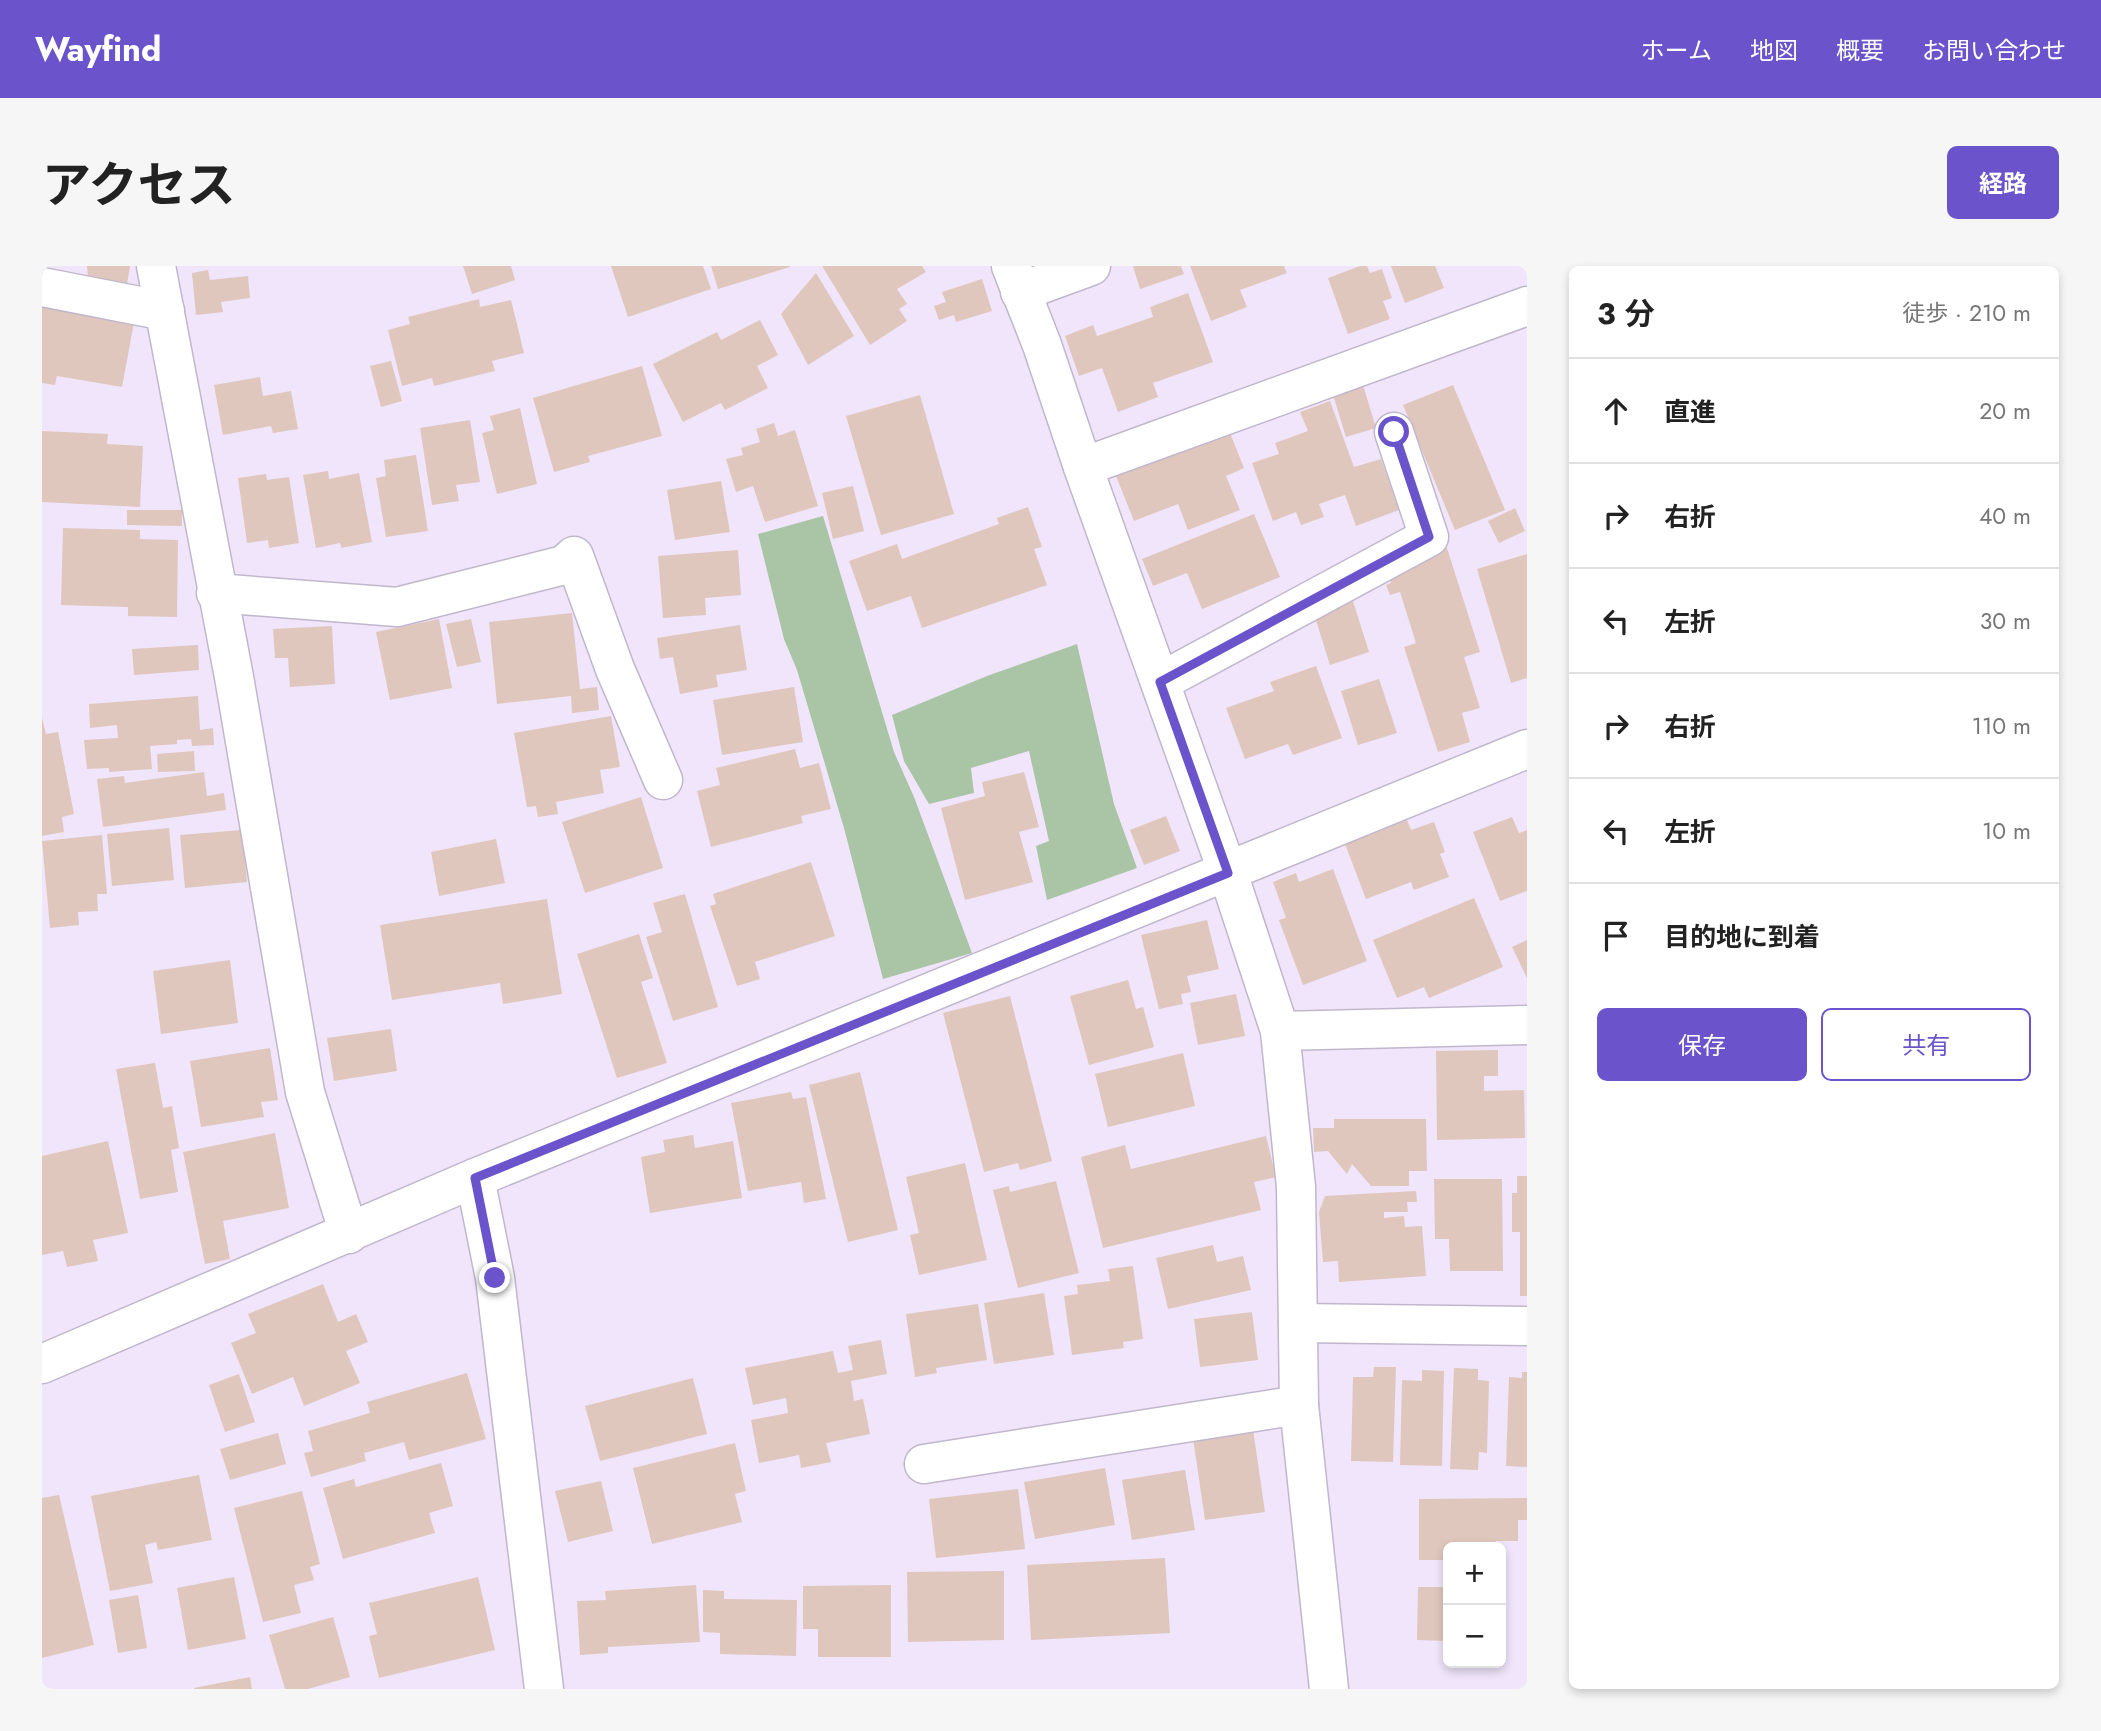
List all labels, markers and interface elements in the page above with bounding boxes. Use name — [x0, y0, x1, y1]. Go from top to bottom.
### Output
text: Wayfind — [35, 26, 161, 73]
text: ホーム — [1641, 33, 1712, 68]
text: 地図 — [1750, 33, 1798, 68]
text: 概要 — [1836, 33, 1884, 68]
text: お問い合わせ — [1922, 33, 2066, 68]
button: 経路 — [1947, 146, 2059, 219]
text: アクセス — [42, 150, 236, 220]
text: 3 分 — [1597, 292, 1655, 335]
text: 徒歩 · 210 m — [1902, 296, 2031, 330]
icon: ahead — [1597, 392, 1635, 430]
text: 直進 — [1664, 393, 1716, 431]
text: 20 m — [1979, 394, 2031, 428]
route start — [1378, 416, 1409, 447]
icon: right — [1597, 497, 1635, 535]
text: 右折 — [1664, 498, 1716, 536]
text: 40 m — [1979, 499, 2031, 533]
icon: left — [1597, 602, 1635, 640]
text: 左折 — [1664, 603, 1716, 641]
text: 30 m — [1980, 604, 2031, 638]
icon: right — [1597, 707, 1635, 745]
text: 右折 — [1664, 708, 1716, 746]
text: 110 m — [1972, 709, 2031, 743]
icon: left — [1597, 812, 1635, 850]
text: 左折 — [1664, 813, 1716, 851]
text: 10 m — [1982, 814, 2031, 848]
icon: arrive — [1597, 917, 1635, 955]
text: 目的地に到着 — [1664, 918, 1820, 956]
button: 保存 — [1597, 1008, 1807, 1081]
button: 共有 — [1821, 1008, 2031, 1081]
route end — [479, 1262, 510, 1293]
map controls — [1443, 1542, 1506, 1668]
button: + — [1443, 1542, 1506, 1605]
button: − — [1443, 1605, 1506, 1668]

